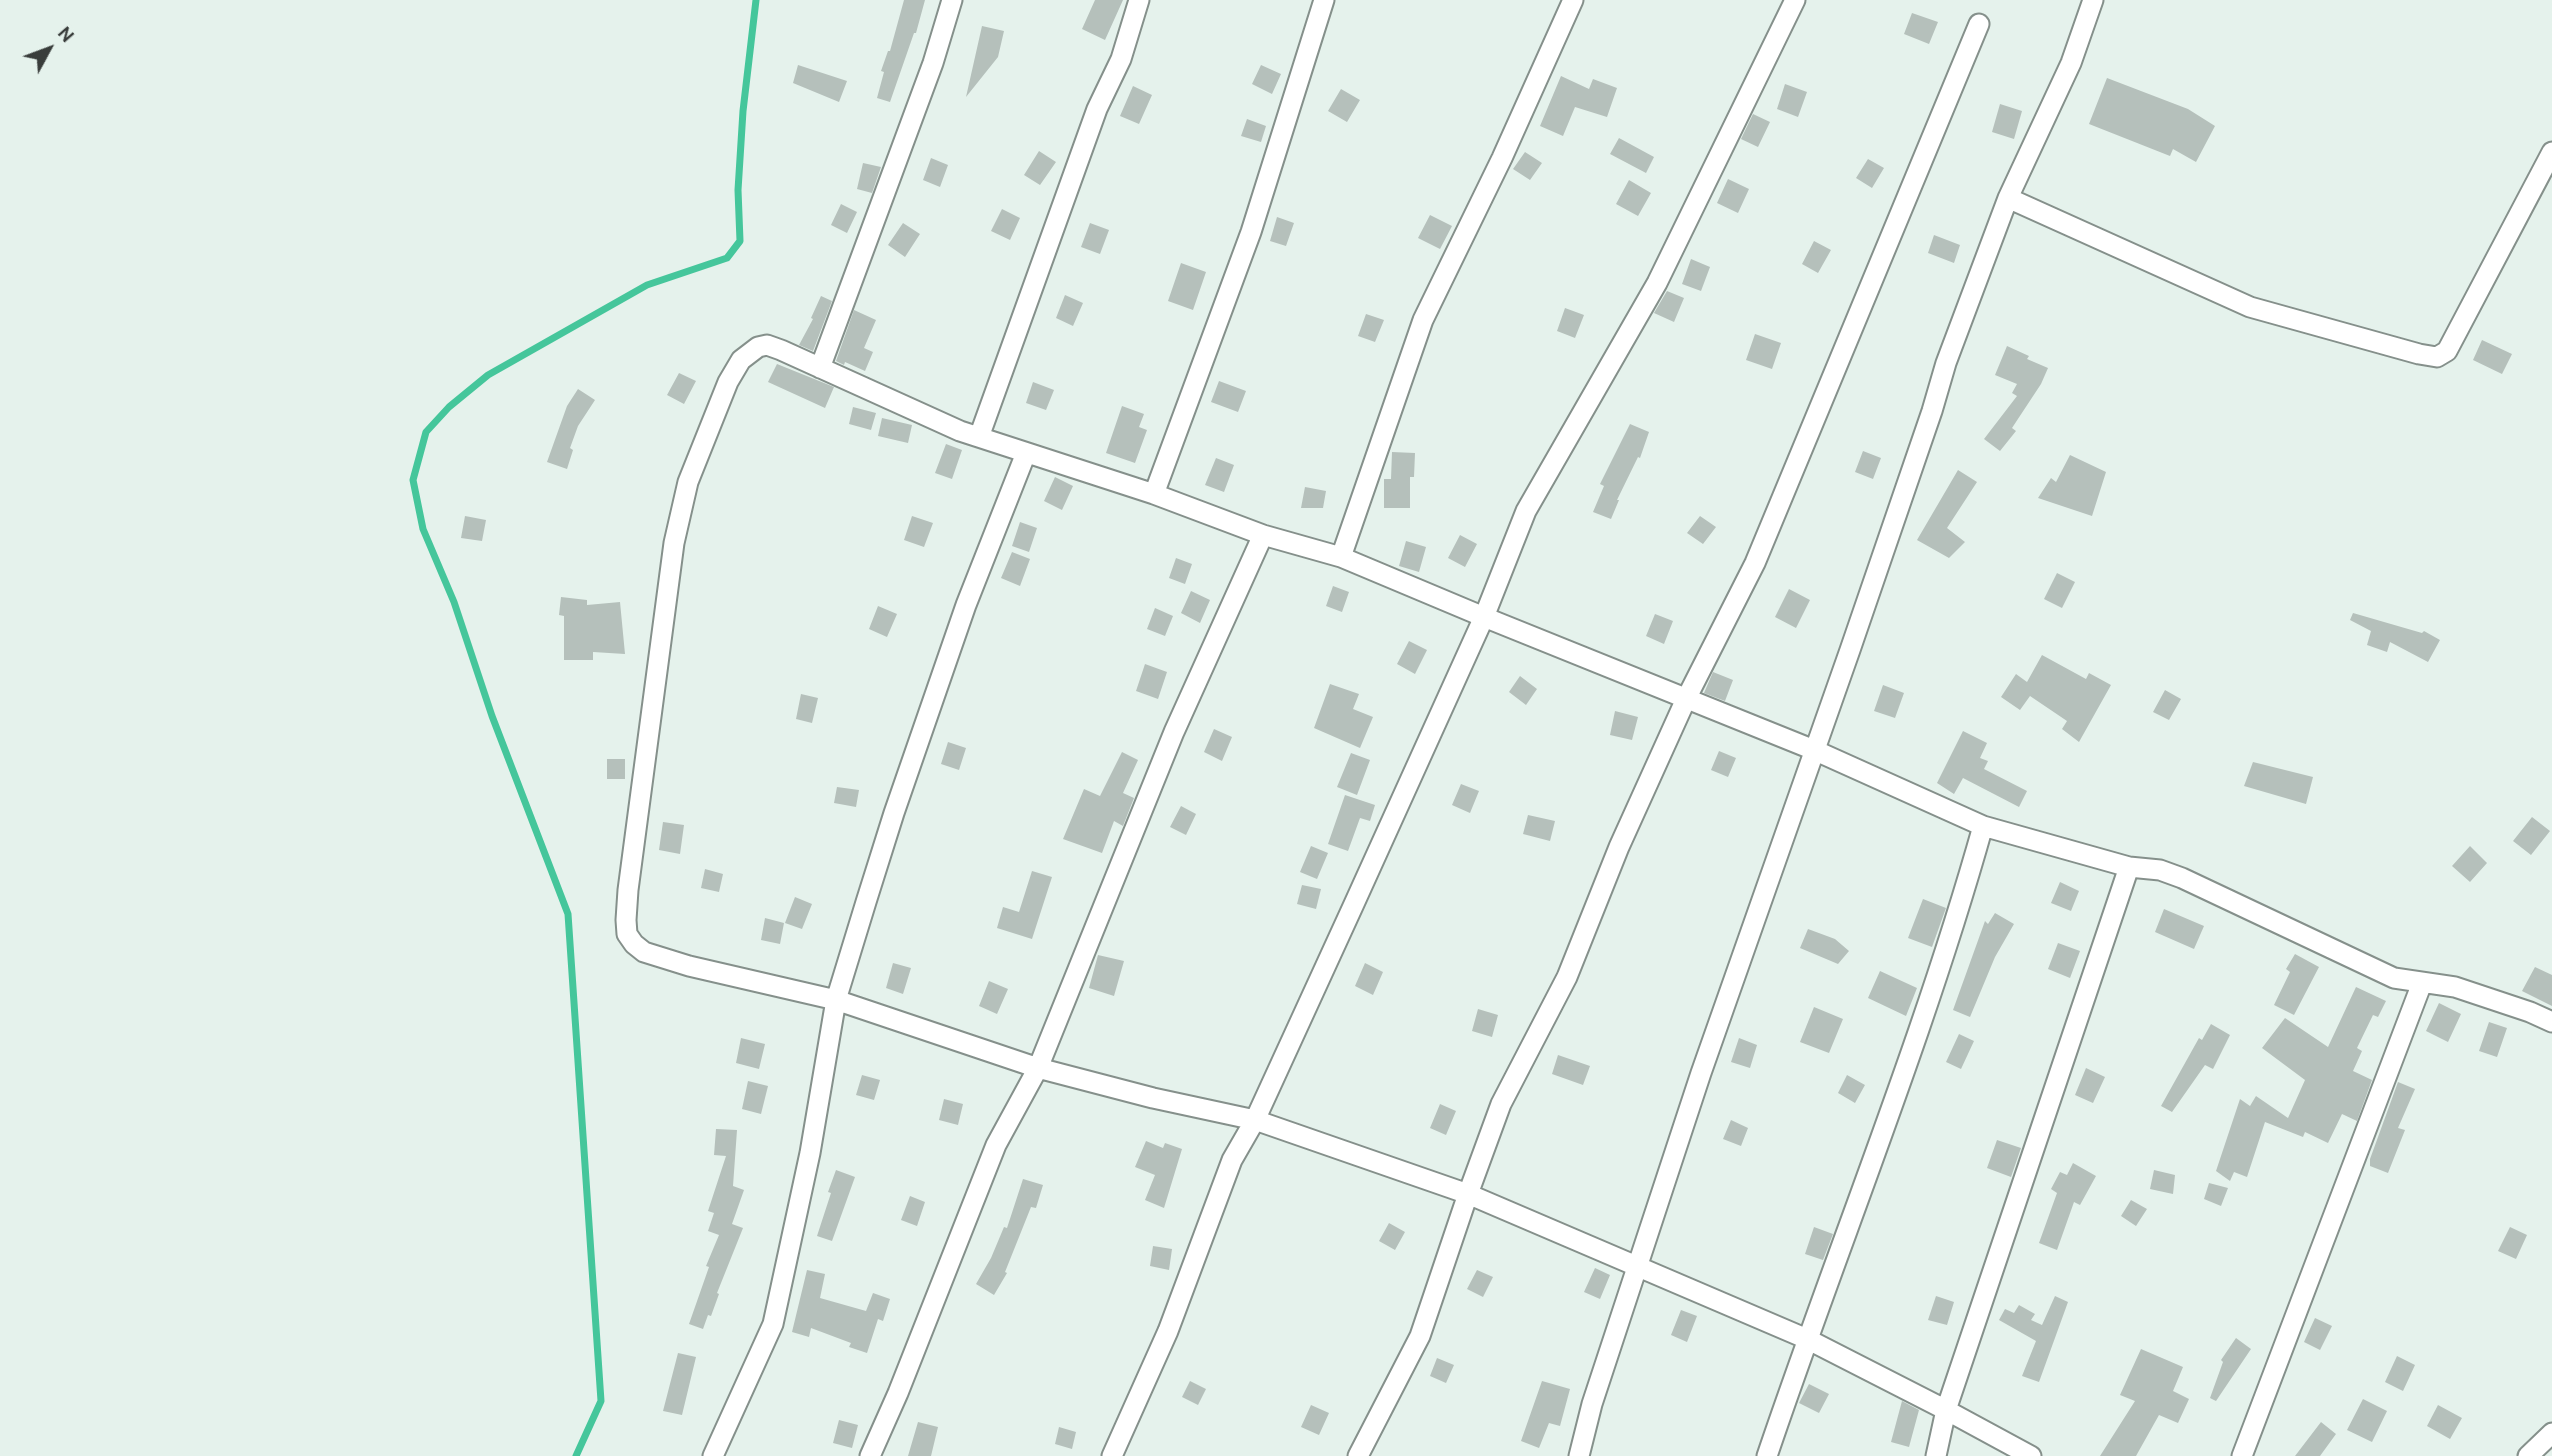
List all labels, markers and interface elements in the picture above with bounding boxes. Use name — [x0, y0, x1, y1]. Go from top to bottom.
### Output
north arrow — [14, 14, 84, 84]
text: N — [51, 22, 78, 48]

